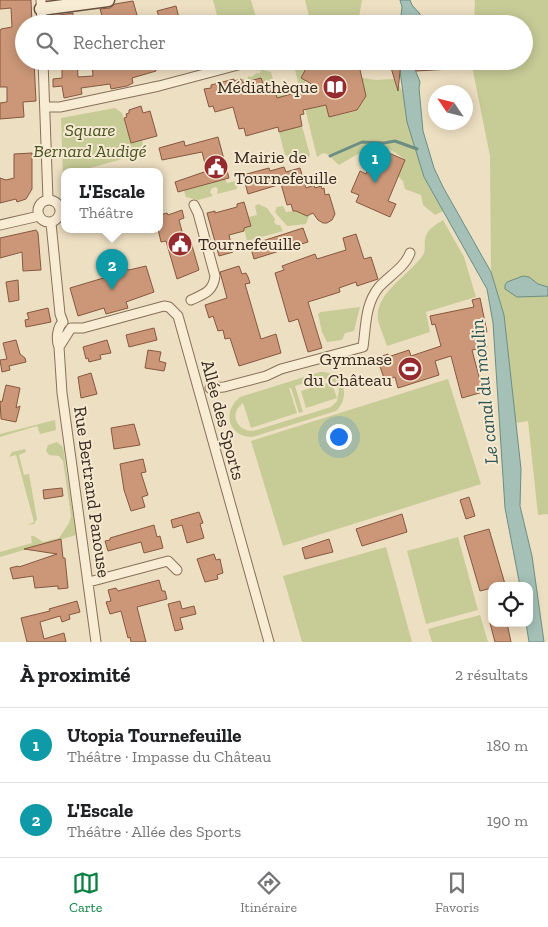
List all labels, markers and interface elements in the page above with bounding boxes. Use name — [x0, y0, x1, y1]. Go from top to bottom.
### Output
search box — [15, 15, 533, 70]
icon: search — [33, 29, 61, 57]
text: Rechercher — [73, 31, 166, 54]
library icon: Médiathèque — [322, 74, 348, 100]
place label: Médiathèque — [217, 76, 318, 98]
north arrow — [428, 85, 473, 130]
park label: Square Bernard Audigé — [33, 119, 147, 162]
pin: 1 — [359, 142, 391, 183]
place label: Mairie de Tournefeuille — [234, 146, 337, 189]
public building icon: Mairie de Tournefeuille — [203, 154, 229, 180]
popup — [61, 168, 163, 233]
text: L'Escale — [79, 180, 145, 203]
text: Théâtre — [79, 203, 133, 222]
public building icon: Tournefeuille — [167, 231, 193, 257]
place label: Tournefeuille — [198, 233, 301, 255]
pin: 2 — [96, 249, 128, 290]
water label: Le canal du moulin — [465, 318, 503, 466]
place label: Gymnase du Château — [304, 348, 392, 391]
sports icon: Gymnase du Château — [397, 356, 423, 382]
street label: Allée des Sports — [196, 358, 250, 483]
street label: Rue Bertrand Panouse — [69, 405, 115, 579]
your location — [326, 424, 352, 450]
map controls — [488, 582, 533, 627]
button: locate — [488, 582, 533, 627]
text: À proximité — [20, 662, 130, 687]
text: 2 résultats — [455, 665, 528, 684]
text: Utopia Tournefeuille — [67, 724, 242, 747]
text: 1 — [33, 736, 39, 755]
text: 180 m — [487, 736, 528, 755]
text: Théâtre · Impasse du Château — [67, 747, 271, 766]
text: L'Escale — [67, 799, 133, 822]
text: 2 — [32, 811, 40, 830]
text: 190 m — [487, 811, 528, 830]
text: Théâtre · Allée des Sports — [67, 822, 241, 841]
tab: Carte — [69, 869, 102, 916]
tab: Itinéraire — [240, 869, 297, 916]
tab: Favoris — [435, 869, 479, 916]

